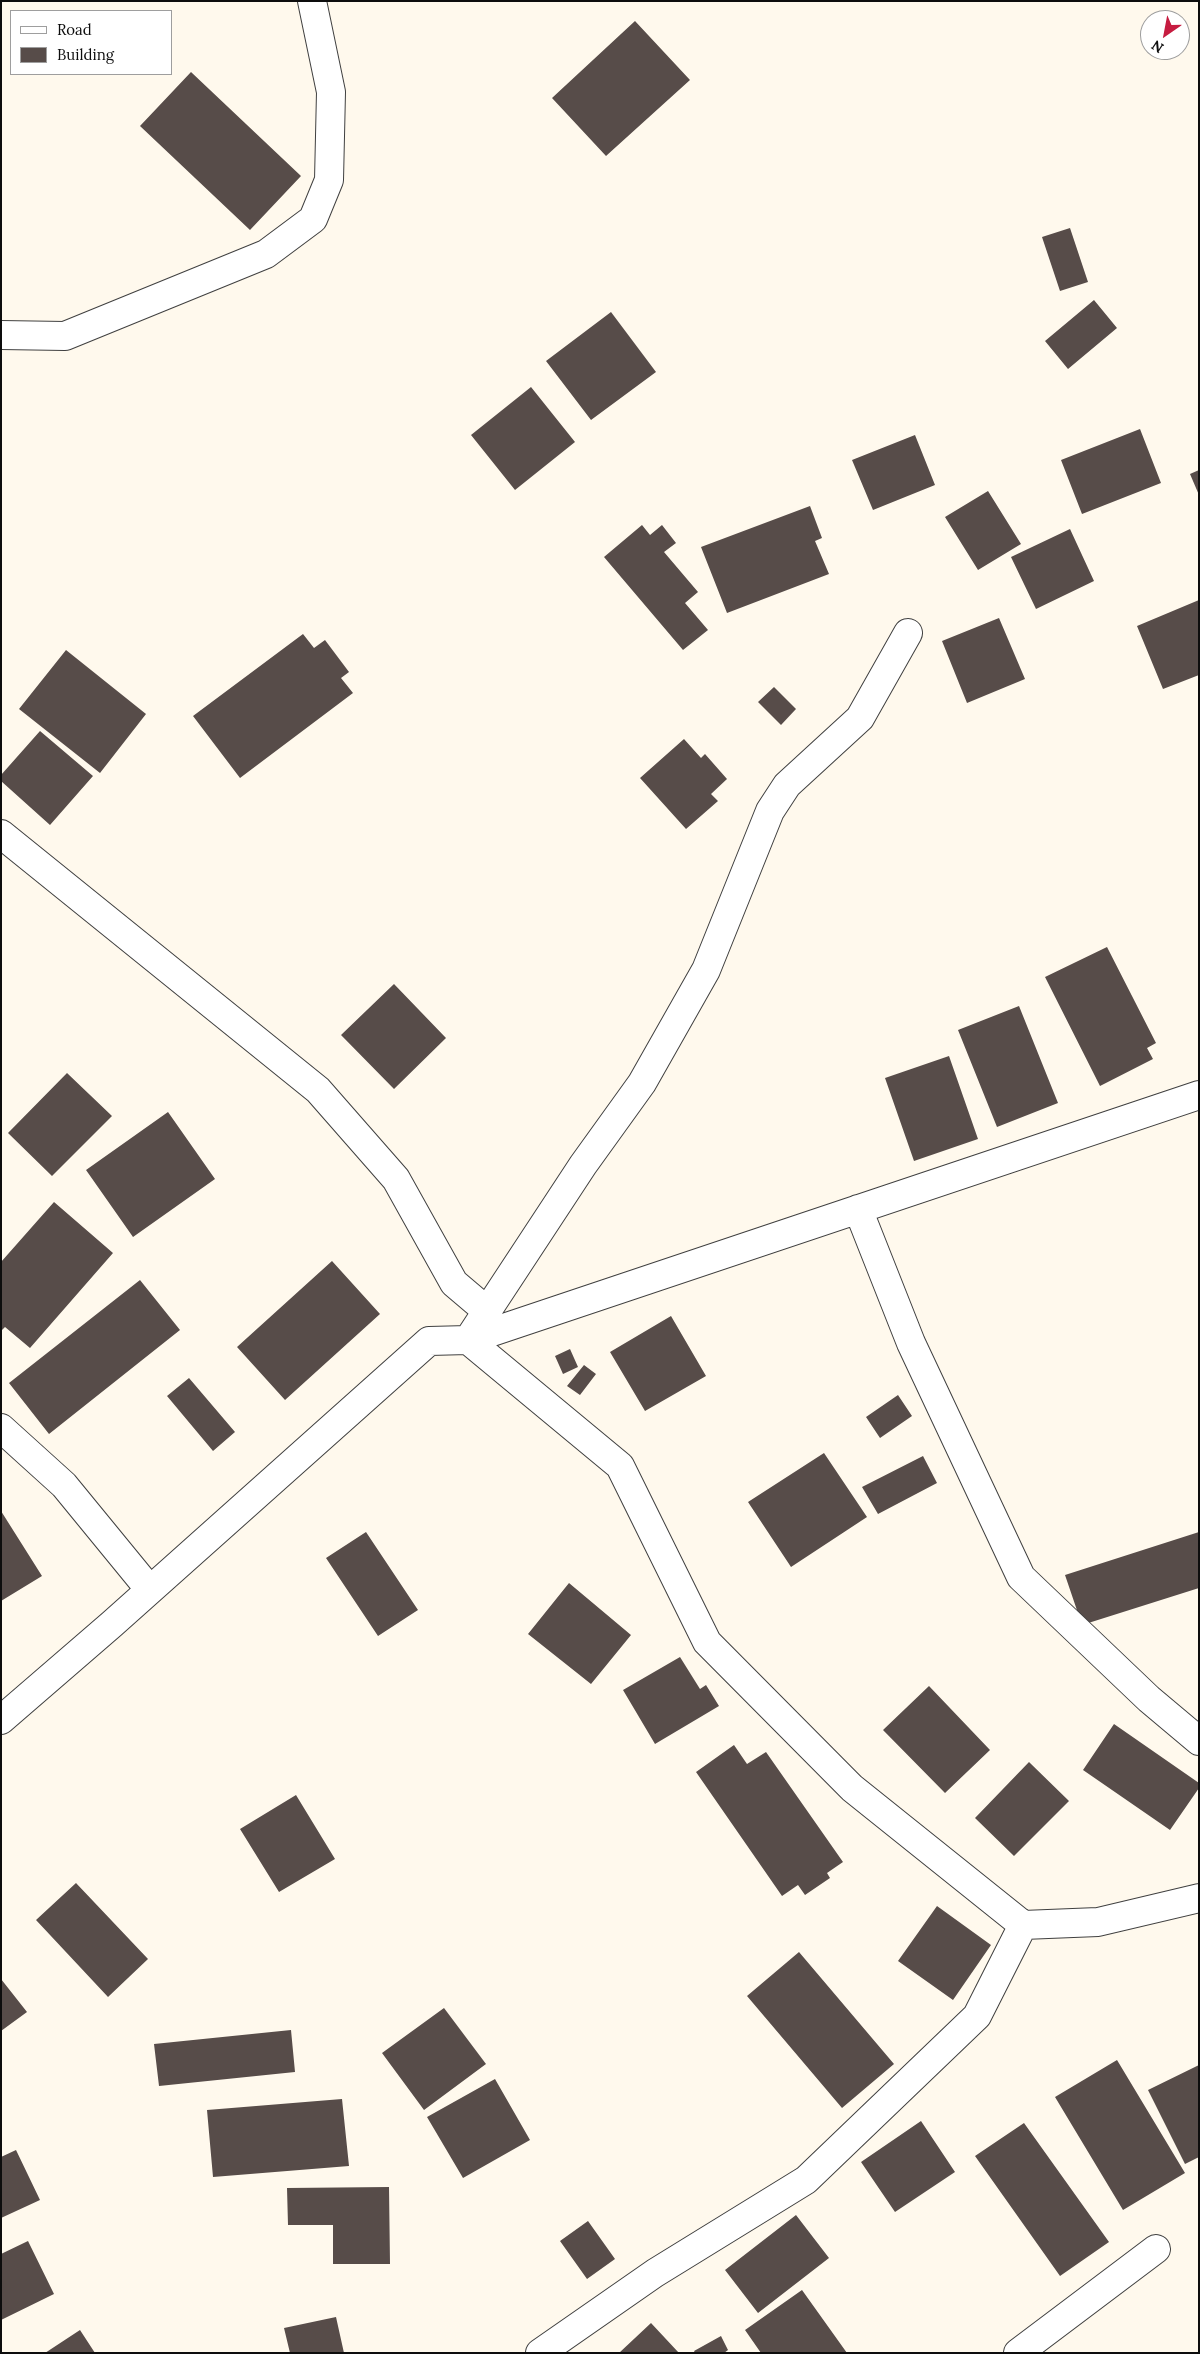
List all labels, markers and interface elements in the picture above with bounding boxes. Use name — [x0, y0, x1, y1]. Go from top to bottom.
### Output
legend — [10, 10, 172, 75]
north arrow — [1140, 10, 1190, 60]
text: Road — [57, 20, 92, 39]
text: N — [1148, 36, 1167, 57]
text: Building — [57, 45, 114, 64]

